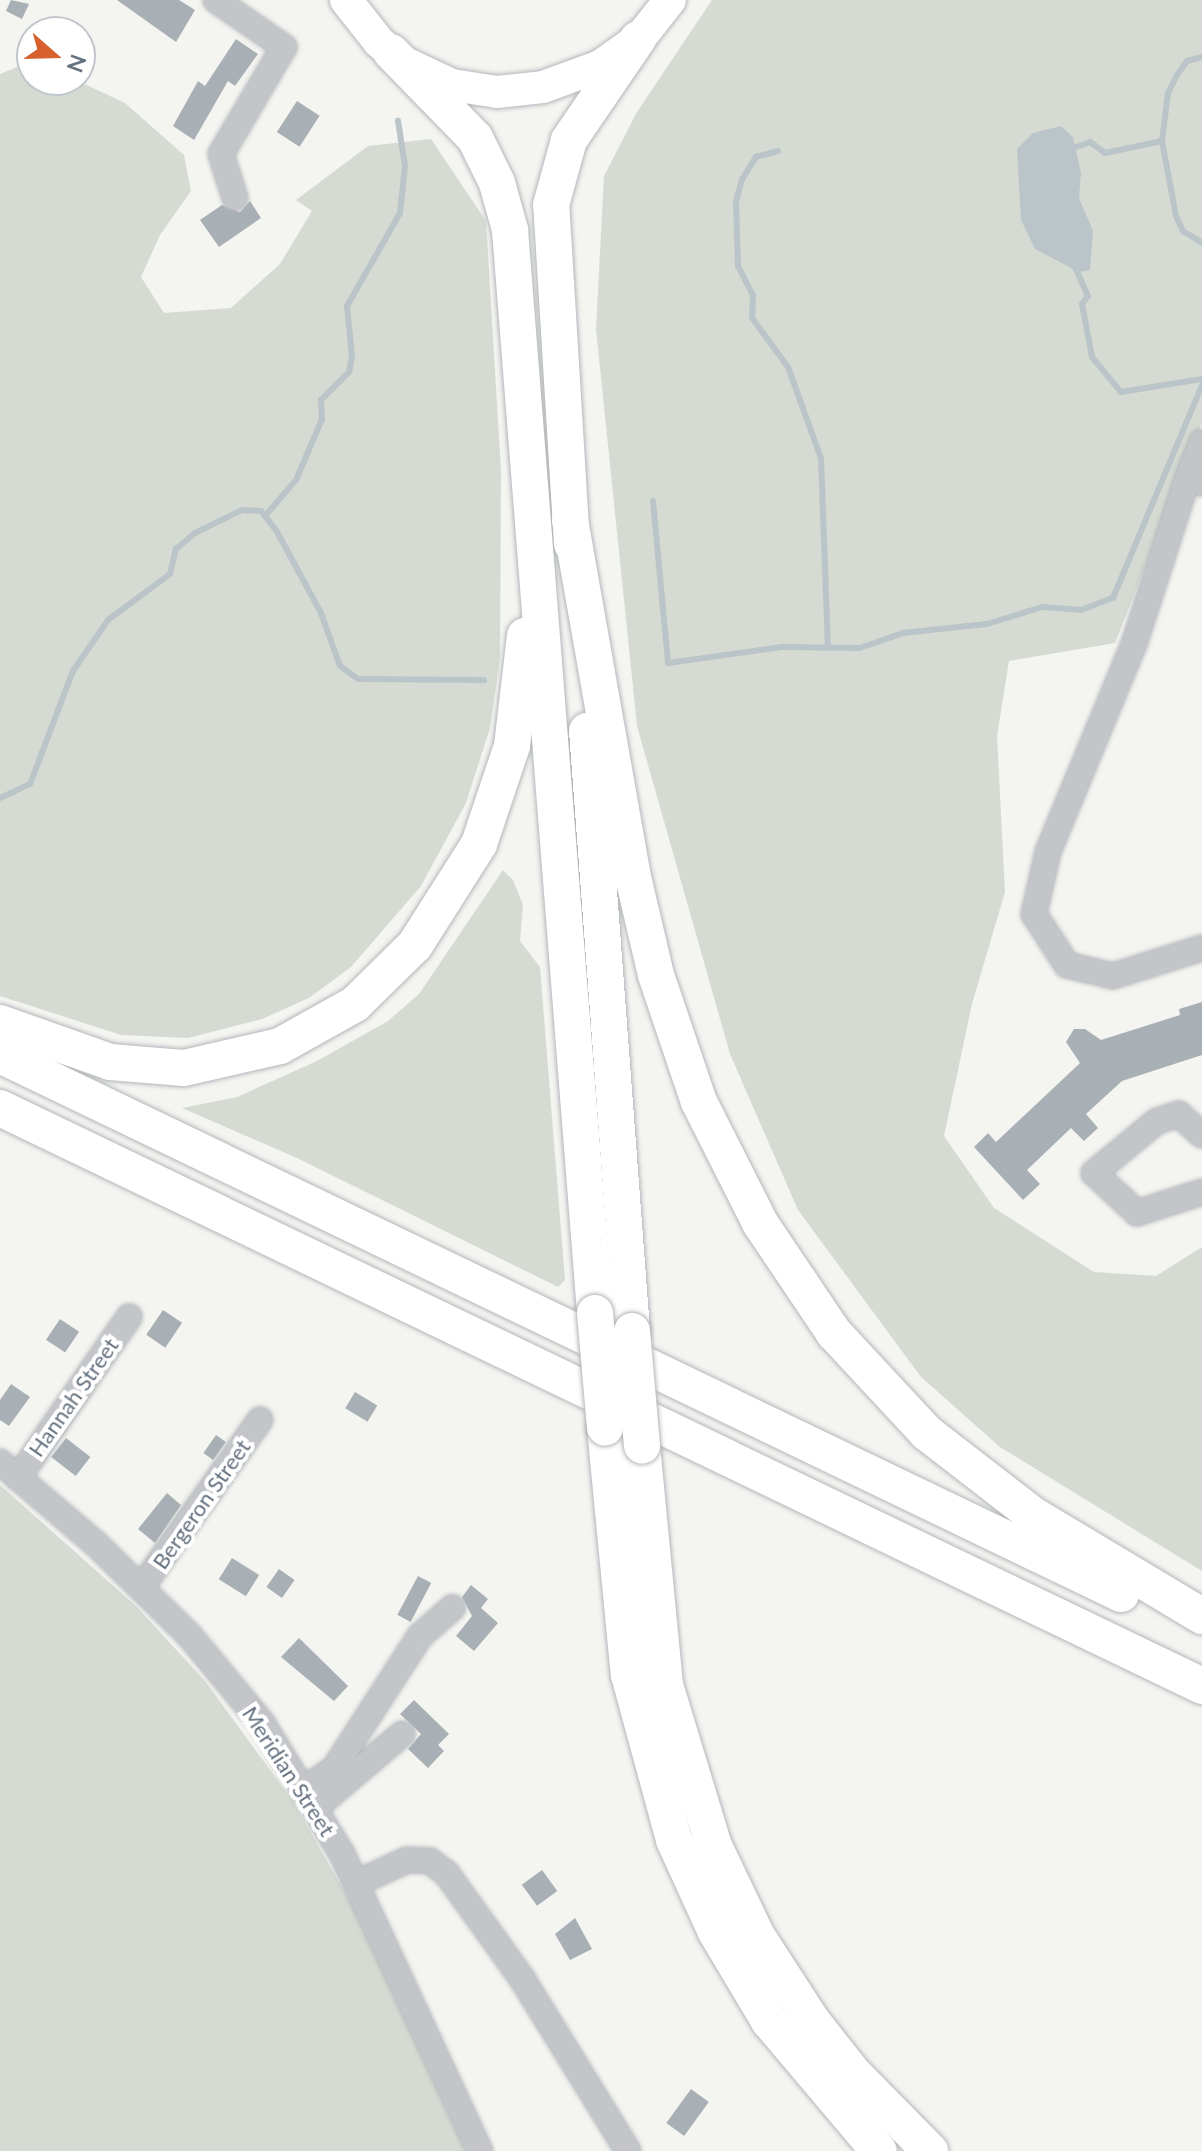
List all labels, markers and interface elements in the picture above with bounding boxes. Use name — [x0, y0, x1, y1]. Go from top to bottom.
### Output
north arrow — [16, 16, 96, 96]
text: N — [62, 51, 93, 76]
street label: Hannah Street — [22, 1333, 124, 1461]
street label: Bergeron Street — [147, 1434, 255, 1574]
street label: Meridian Street — [237, 1701, 341, 1841]

